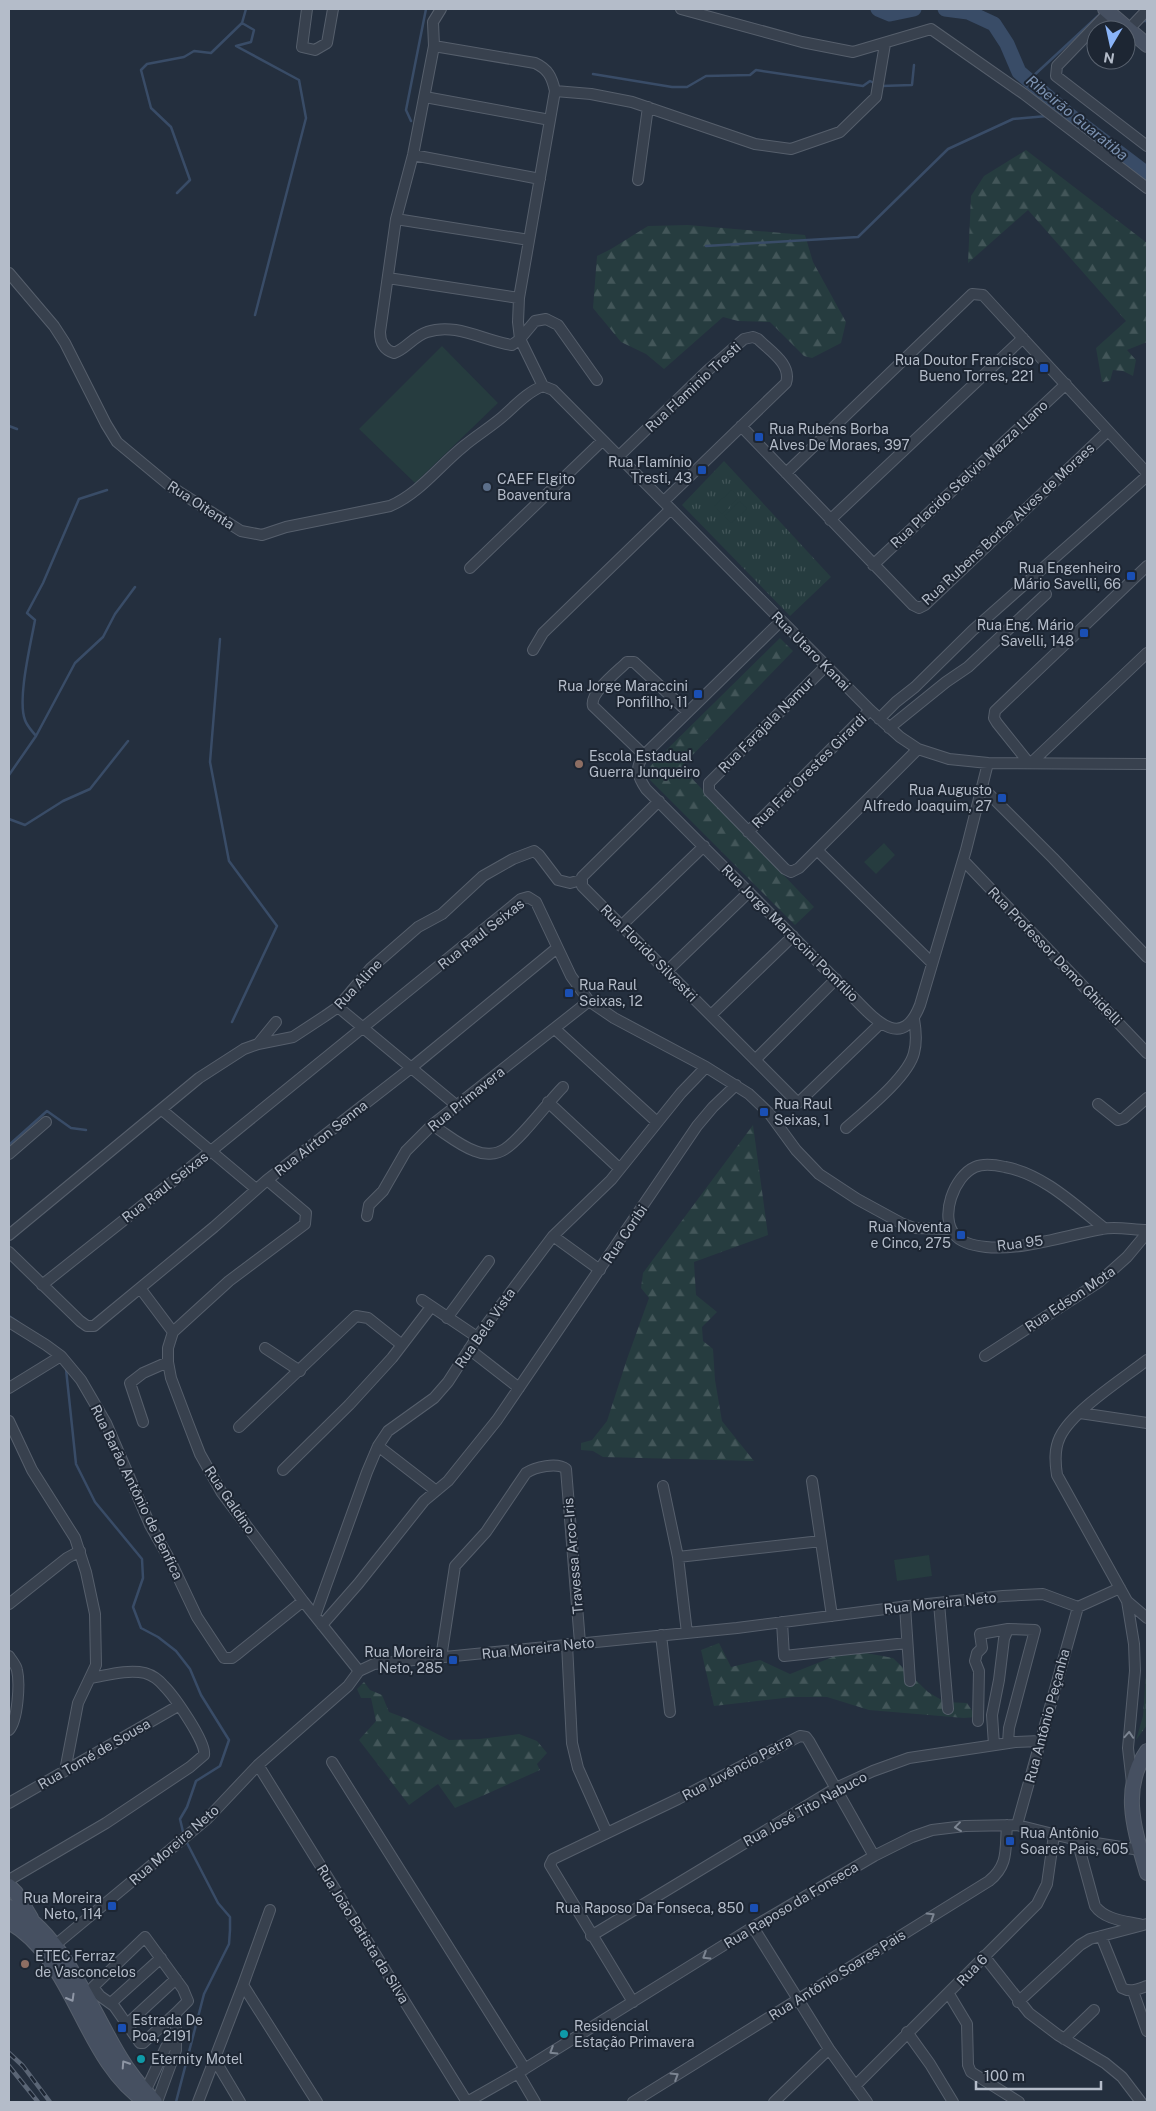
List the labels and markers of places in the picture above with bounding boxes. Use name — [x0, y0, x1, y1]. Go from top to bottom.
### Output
place label: Rua Doutor Francisco Bueno Torres, 221 — [895, 352, 1034, 384]
marker: Rua Doutor Francisco Bueno Torres, 221 — [1038, 362, 1050, 374]
place label: Rua Rubens Borba Alves De Moraes, 397 — [769, 421, 910, 453]
marker: Rua Rubens Borba Alves De Moraes, 397 — [753, 431, 765, 443]
place label: Rua Flamínio Tresti, 43 — [608, 454, 692, 486]
marker: Rua Flamínio Tresti, 43 — [696, 464, 708, 476]
place label: CAEF Elgito Boaventura — [497, 471, 575, 503]
marker: CAEF Elgito Boaventura — [481, 481, 493, 493]
place label: Rua Engenheiro Mário Savelli, 66 — [1013, 560, 1121, 592]
marker: Rua Engenheiro Mário Savelli, 66 — [1125, 570, 1137, 582]
place label: Rua Eng. Mário Savelli, 148 — [977, 617, 1074, 649]
marker: Rua Eng. Mário Savelli, 148 — [1078, 627, 1090, 639]
place label: Rua Jorge Maraccini Ponfilho, 11 — [558, 678, 688, 710]
marker: Rua Jorge Maraccini Ponfilho, 11 — [692, 688, 704, 700]
place label: Escola Estadual Guerra Junqueiro — [589, 748, 700, 780]
marker: Escola Estadual Guerra Junqueiro — [573, 758, 585, 770]
place label: Rua Augusto Alfredo Joaquim, 27 — [863, 782, 992, 814]
marker: Rua Augusto Alfredo Joaquim, 27 — [996, 792, 1008, 804]
place label: Rua Raul Seixas, 12 — [579, 977, 643, 1009]
marker: Rua Raul Seixas, 12 — [563, 987, 575, 999]
place label: Rua Raul Seixas, 1 — [774, 1096, 832, 1128]
marker: Rua Raul Seixas, 1 — [758, 1106, 770, 1118]
place label: Rua Noventa e Cinco, 275 — [868, 1219, 951, 1251]
marker: Rua Noventa e Cinco, 275 — [955, 1229, 967, 1241]
place label: Rua Moreira Neto, 285 — [364, 1644, 443, 1676]
marker: Rua Moreira Neto, 285 — [447, 1654, 459, 1666]
place label: Rua Antônio Soares Pais, 605 — [1020, 1825, 1129, 1857]
marker: Rua Antônio Soares Pais, 605 — [1004, 1835, 1016, 1847]
place label: Rua Moreira Neto, 114 — [23, 1890, 102, 1922]
marker: Rua Moreira Neto, 114 — [106, 1900, 118, 1912]
place label: Rua Raposo Da Fonseca, 850 — [555, 1900, 744, 1916]
marker: Rua Raposo Da Fonseca, 850 — [748, 1902, 760, 1914]
place label: ETEC Ferraz de Vasconcelos — [35, 1948, 136, 1980]
marker: ETEC Ferraz de Vasconcelos — [19, 1958, 31, 1970]
place label: Estrada De Poa, 2191 — [132, 2012, 203, 2044]
place label: Residencial Estação Primavera — [574, 2018, 694, 2050]
marker: Estrada De Poa, 2191 — [116, 2022, 128, 2034]
marker: Residencial Estação Primavera — [558, 2028, 570, 2040]
place label: Eternity Motel — [151, 2051, 243, 2067]
marker: Eternity Motel — [135, 2053, 147, 2065]

